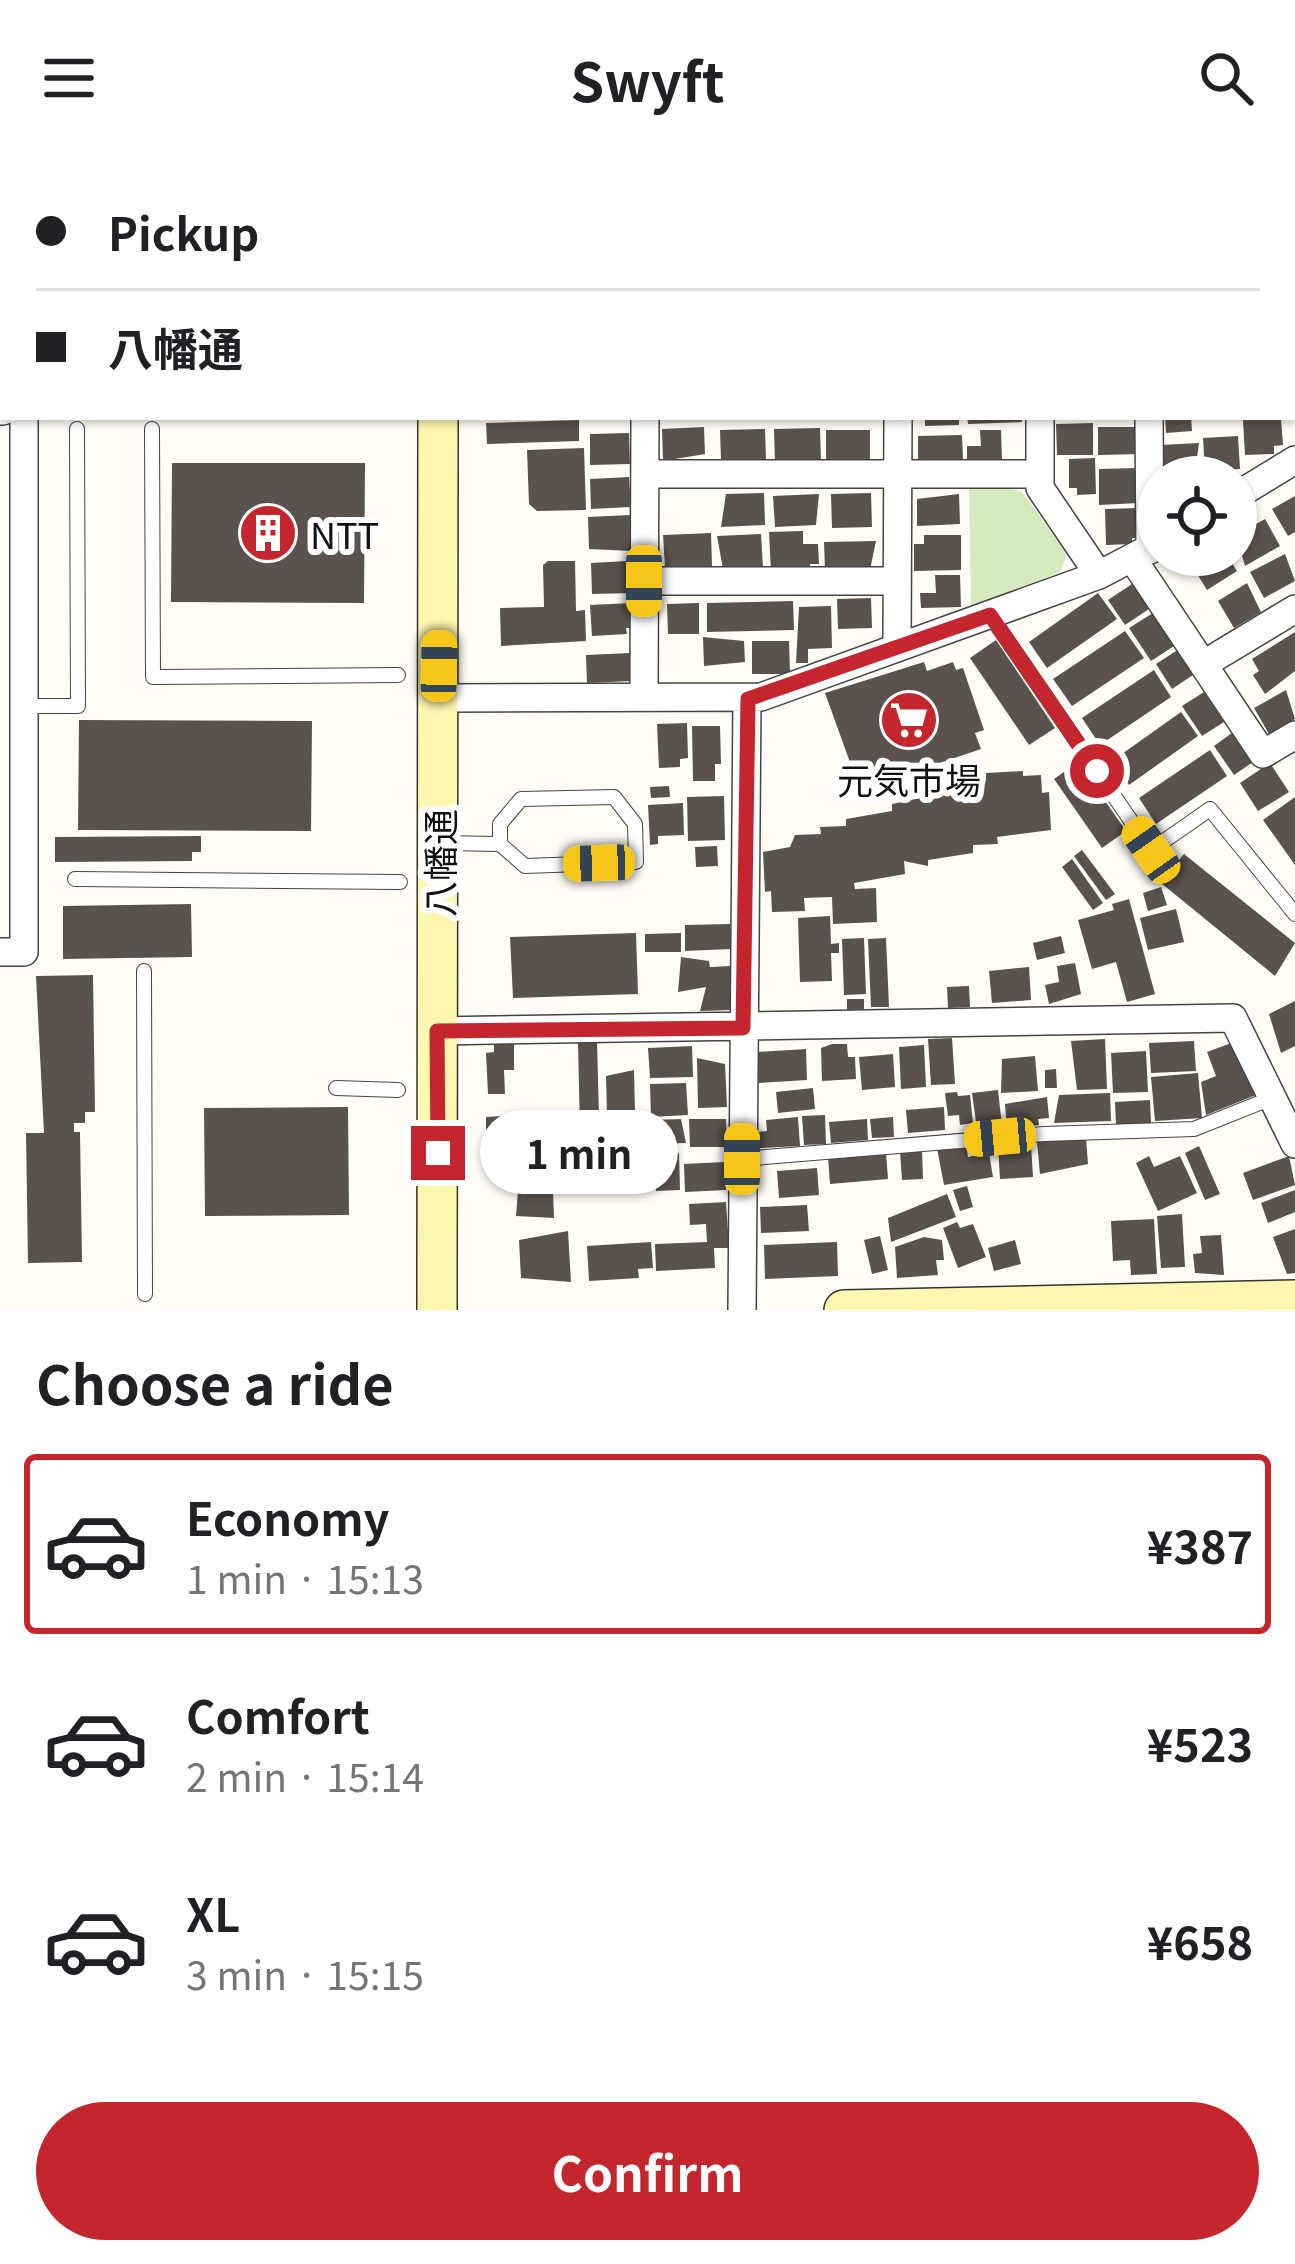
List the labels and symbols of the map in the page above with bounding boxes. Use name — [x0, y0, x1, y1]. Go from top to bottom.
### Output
building icon: NTT — [237, 502, 299, 564]
place label: NTT — [310, 507, 379, 559]
car — [626, 545, 662, 617]
car — [420, 630, 458, 702]
supermarket icon: 元気市場 — [878, 689, 940, 751]
route start — [1070, 744, 1124, 798]
place label: 元気市場 — [837, 752, 981, 804]
street label: 八幡通 — [412, 809, 464, 917]
car — [1116, 810, 1186, 890]
car — [562, 844, 636, 882]
callout: 1 min — [480, 1111, 678, 1195]
car — [963, 1116, 1037, 1158]
car — [724, 1123, 760, 1195]
route end — [411, 1126, 465, 1180]

